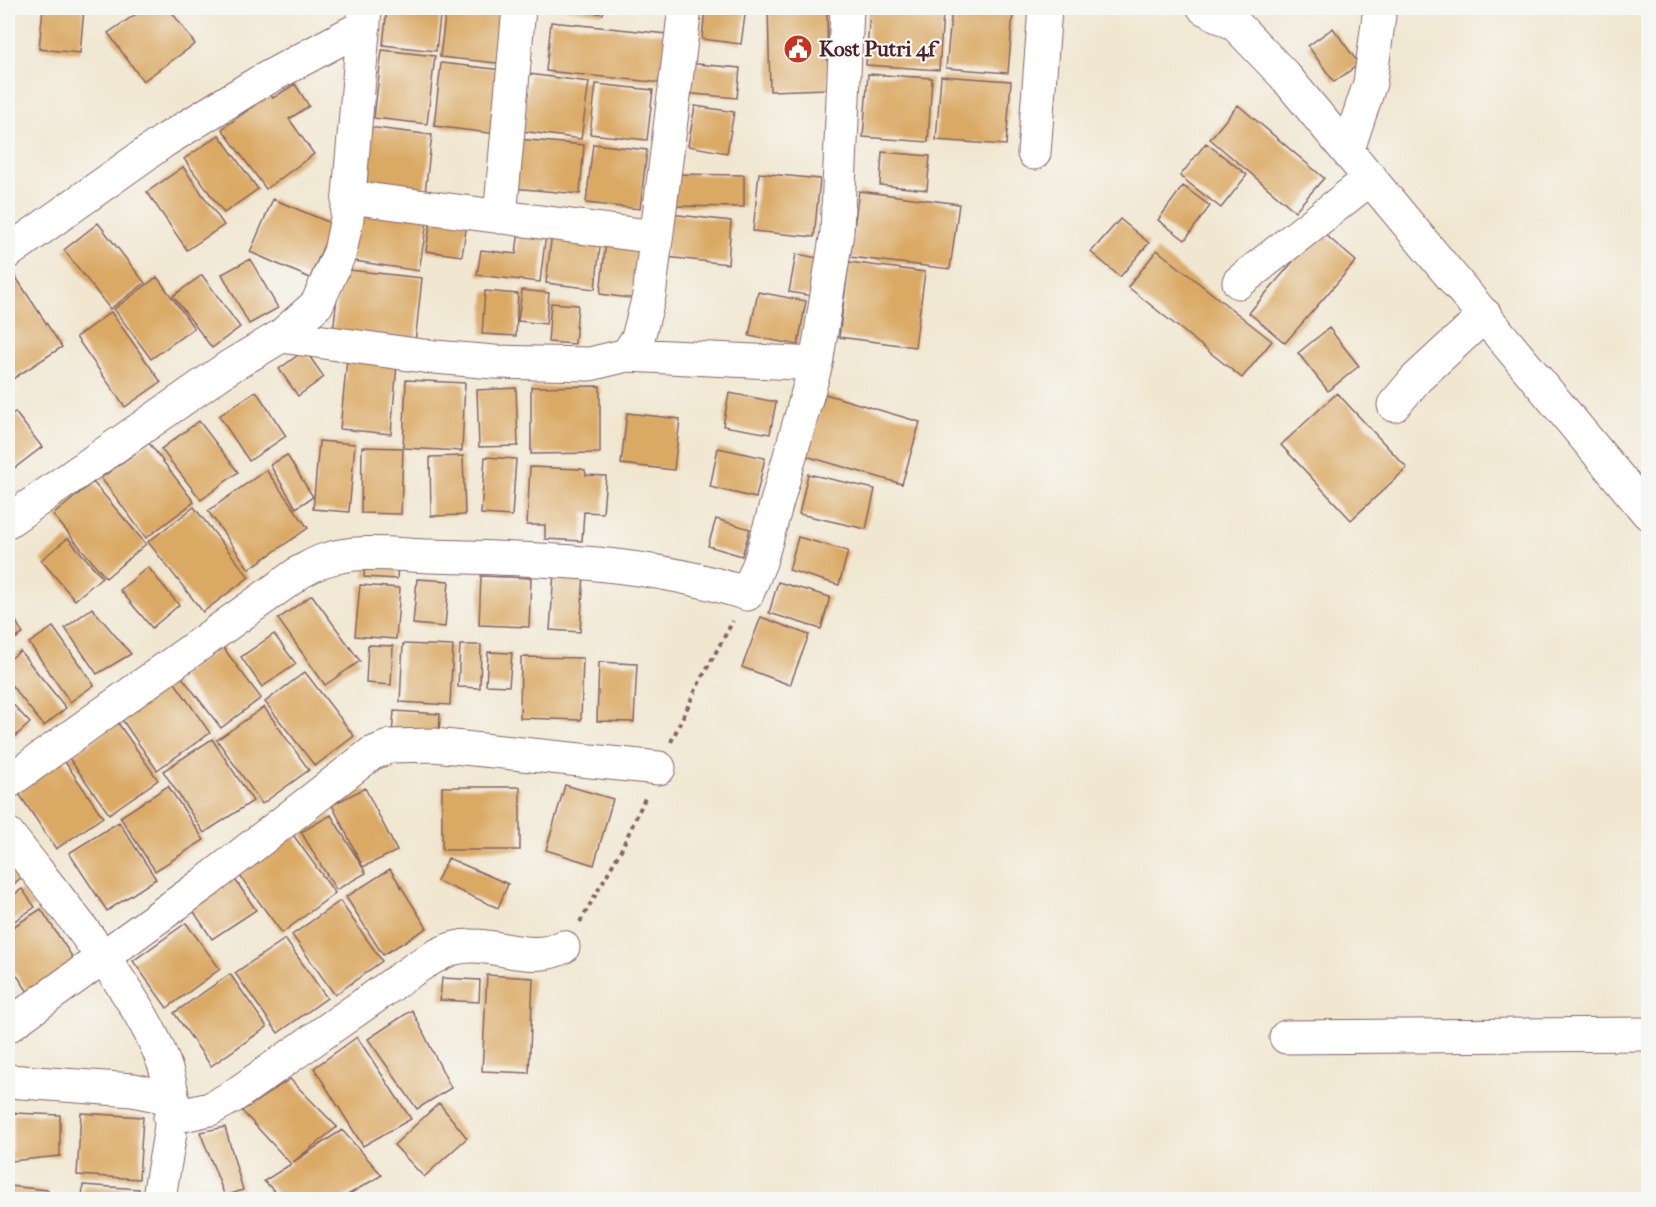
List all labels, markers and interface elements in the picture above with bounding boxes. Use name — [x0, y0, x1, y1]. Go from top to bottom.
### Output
public building icon: Kost Putri 4f — [782, 33, 814, 65]
place label: Kost Putri 4f — [819, 37, 940, 62]

